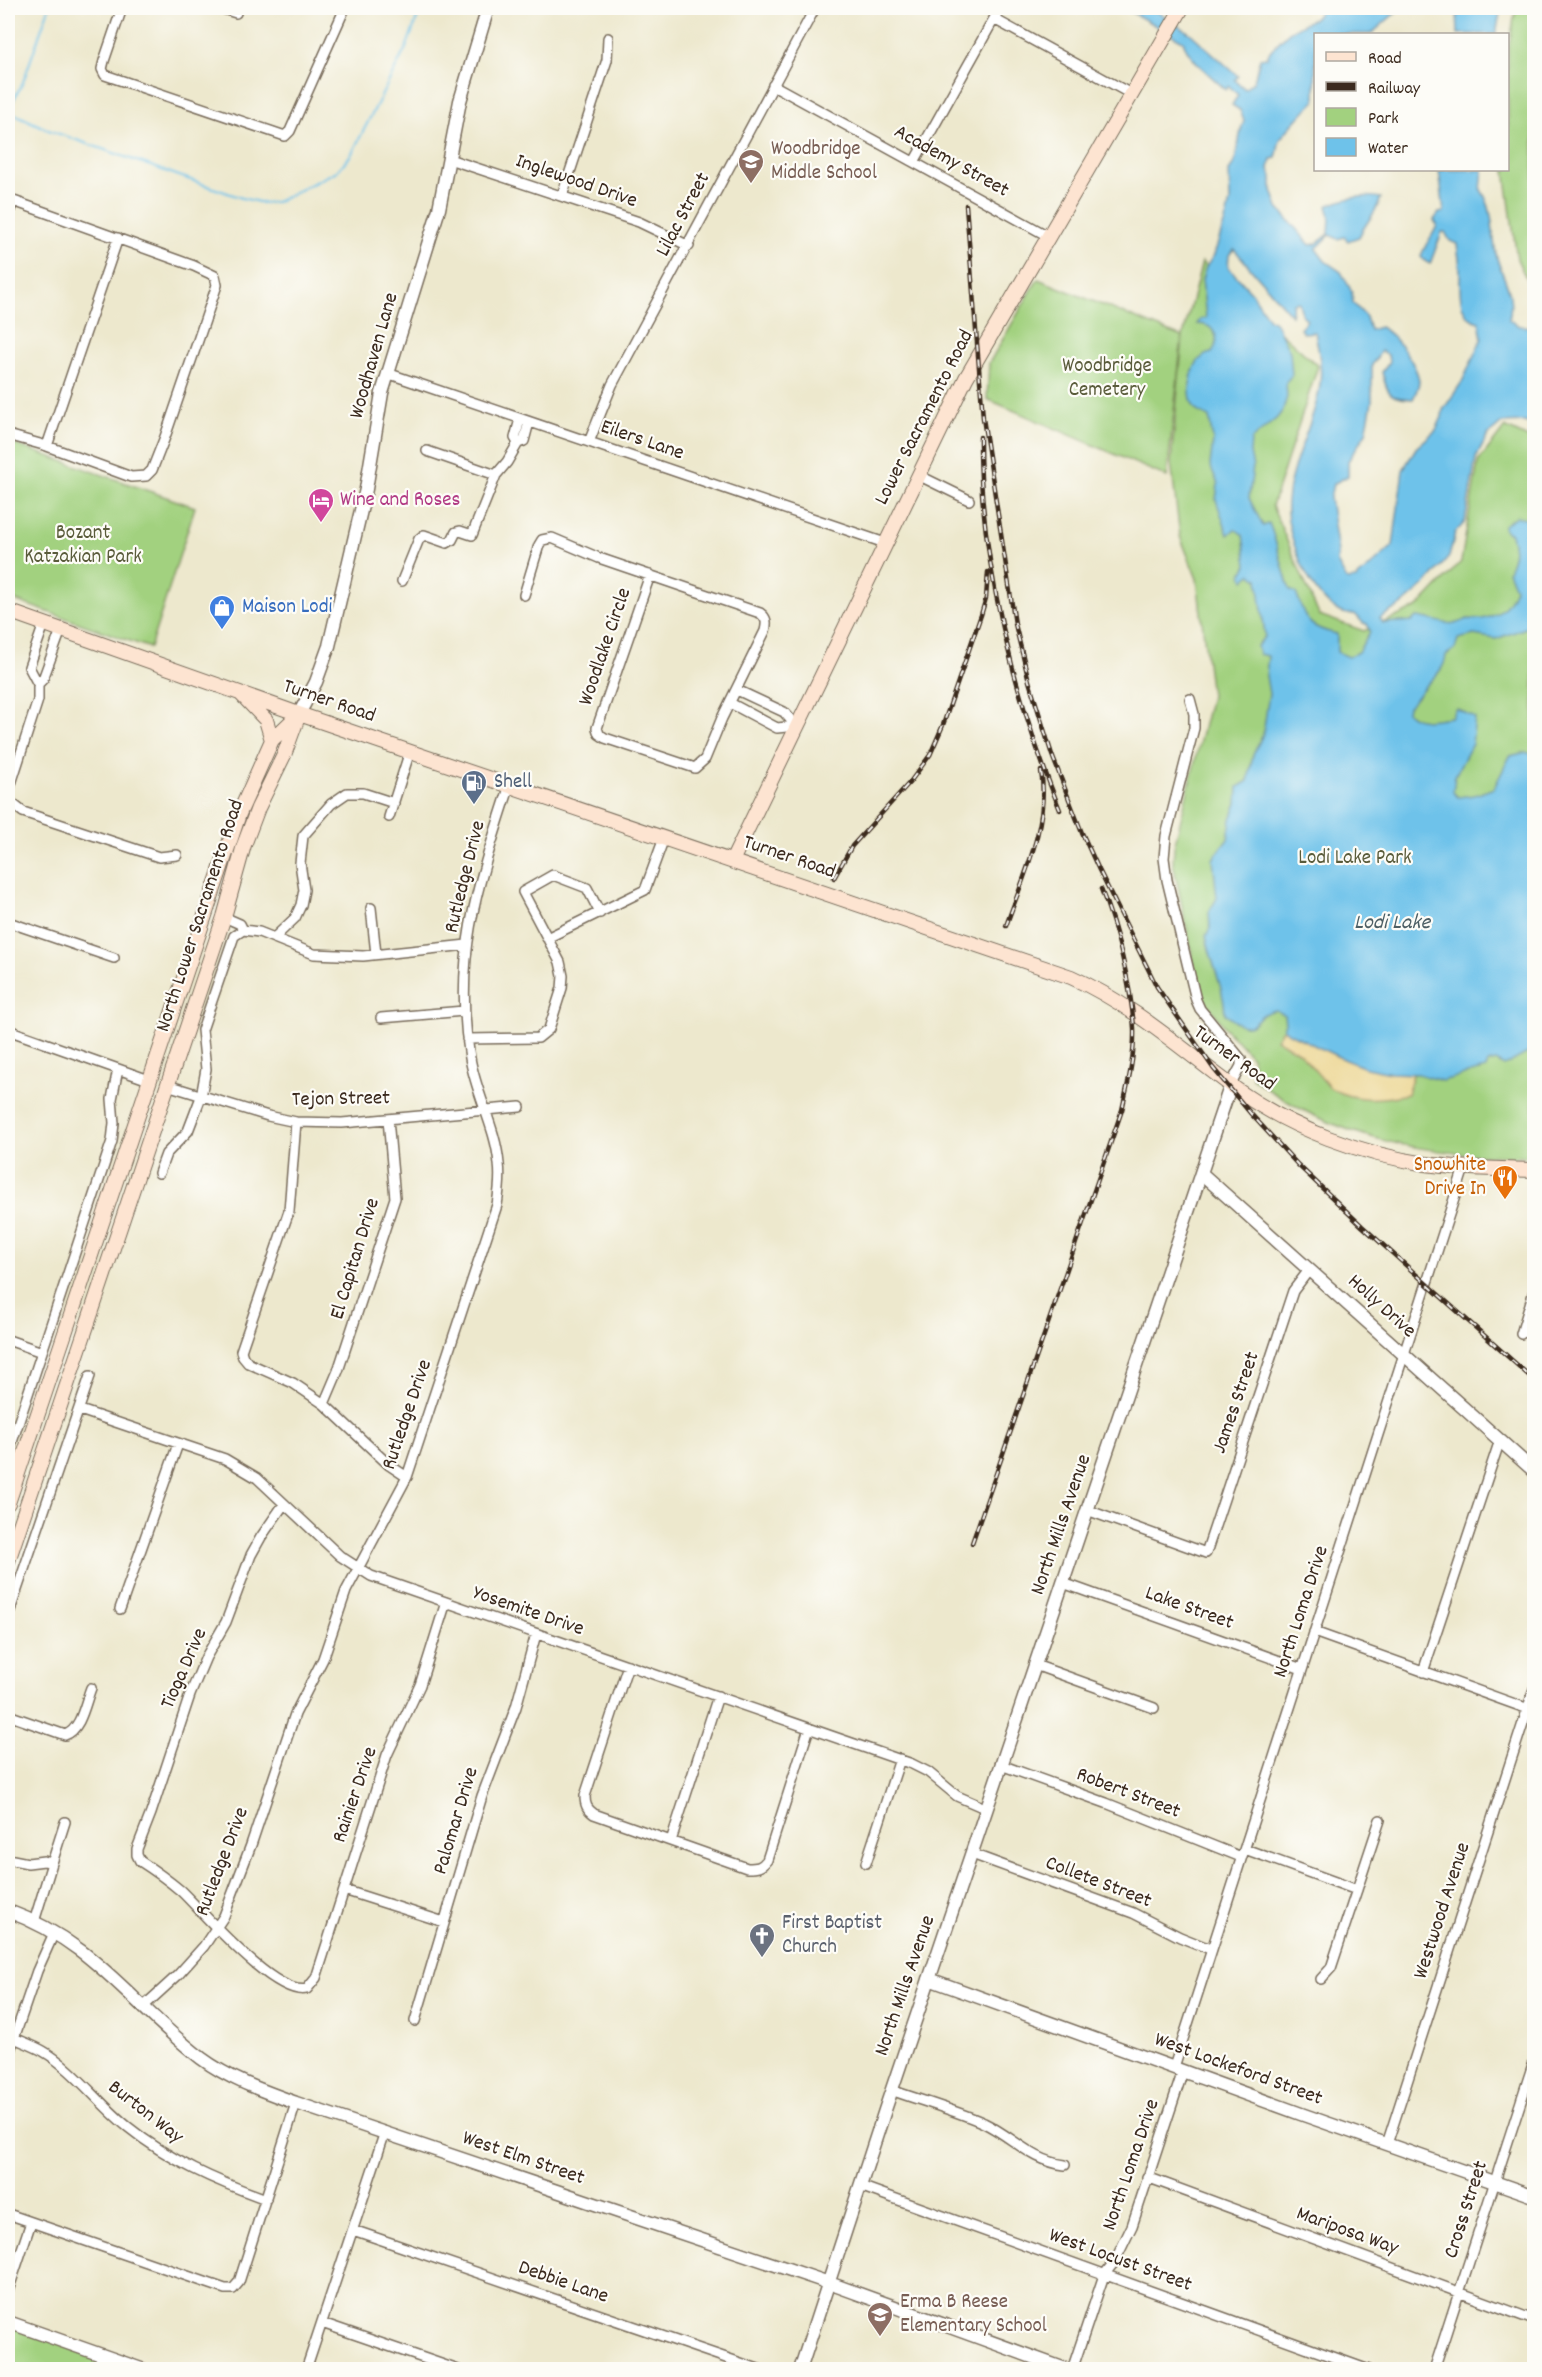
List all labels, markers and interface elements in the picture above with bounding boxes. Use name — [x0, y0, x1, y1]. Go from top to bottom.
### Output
legend — [1314, 33, 1509, 171]
text: Road — [1368, 47, 1402, 72]
text: Railway — [1368, 77, 1421, 102]
text: Park — [1368, 107, 1399, 132]
street label: Academy Street — [888, 118, 1014, 206]
place label: Woodbridge Middle School — [771, 135, 877, 189]
text: Water — [1368, 137, 1408, 162]
street label: Inglewood Drive — [511, 147, 641, 217]
school or university icon: Woodbridge Middle School — [736, 147, 766, 185]
street label: Lilac Street — [649, 167, 719, 262]
street label: Woodhaven Lane — [343, 289, 407, 423]
street label: Lower Sacramento Road — [868, 325, 982, 511]
park label: Woodbridge Cemetery — [1062, 352, 1152, 406]
street label: Eilers Lane — [596, 413, 688, 469]
hotel icon: Wine and Roses — [306, 486, 336, 524]
place label: Wine and Roses — [340, 486, 460, 516]
park label: Bozant Katzakian Park — [24, 519, 142, 573]
street label: Woodlake Circle — [572, 584, 640, 710]
shop icon: Maison Lodi — [207, 593, 237, 631]
place label: Maison Lodi — [242, 593, 332, 623]
street label: Turner Road — [279, 672, 379, 732]
fuel station icon: Shell — [459, 768, 489, 806]
place label: Shell — [494, 768, 532, 798]
street label: North Lower Sacramento Road — [149, 796, 253, 1036]
street label: Rutledge Drive — [438, 818, 494, 936]
street label: Turner Road — [739, 828, 839, 888]
park label: Lodi Lake Park — [1298, 844, 1412, 874]
water label: Lodi Lake — [1354, 908, 1431, 939]
street label: Turner Road — [1186, 1019, 1282, 1099]
street label: Tejon Street — [292, 1084, 391, 1116]
place label: Snowhite Drive In — [1414, 1151, 1486, 1205]
restaurant icon: Snowhite Drive In — [1490, 1163, 1520, 1201]
street label: El Capitan Drive — [323, 1195, 389, 1323]
street label: Holly Drive — [1340, 1268, 1422, 1346]
street label: James Street — [1206, 1348, 1268, 1458]
street label: Rutledge Drive — [375, 1356, 441, 1474]
street label: North Mills Avenue — [1024, 1451, 1100, 1599]
street label: North Loma Drive — [1267, 1542, 1337, 1682]
street label: Yosemite Drive — [468, 1579, 588, 1645]
street label: Lake Street — [1141, 1579, 1238, 1639]
street label: Tioga Drive — [154, 1624, 216, 1714]
street label: Rainier Drive — [326, 1743, 386, 1847]
street label: Robert Street — [1072, 1760, 1185, 1828]
street label: Palomar Drive — [426, 1764, 488, 1878]
street label: Rutledge Drive — [188, 1803, 258, 1921]
street label: Westwood Avenue — [1407, 1839, 1479, 1983]
street label: Collete Street — [1040, 1849, 1156, 1917]
place label: First Baptist Church — [782, 1909, 882, 1963]
street label: North Mills Avenue — [868, 1912, 944, 2060]
church icon: First Baptist Church — [747, 1921, 777, 1959]
street label: West Lockeford Street — [1150, 2026, 1327, 2114]
street label: Burton Way — [101, 2074, 190, 2152]
street label: North Loma Drive — [1095, 2095, 1169, 2235]
street label: West Elm Street — [458, 2124, 588, 2194]
street label: Cross Street — [1437, 2157, 1497, 2263]
street label: Mariposa Way — [1292, 2200, 1403, 2265]
street label: West Locust Street — [1044, 2221, 1196, 2301]
street label: Debbie Lane — [514, 2254, 612, 2312]
place label: Erma B Reese Elementary School — [900, 2288, 1047, 2342]
school or university icon: Erma B Reese Elementary School — [865, 2300, 895, 2338]

